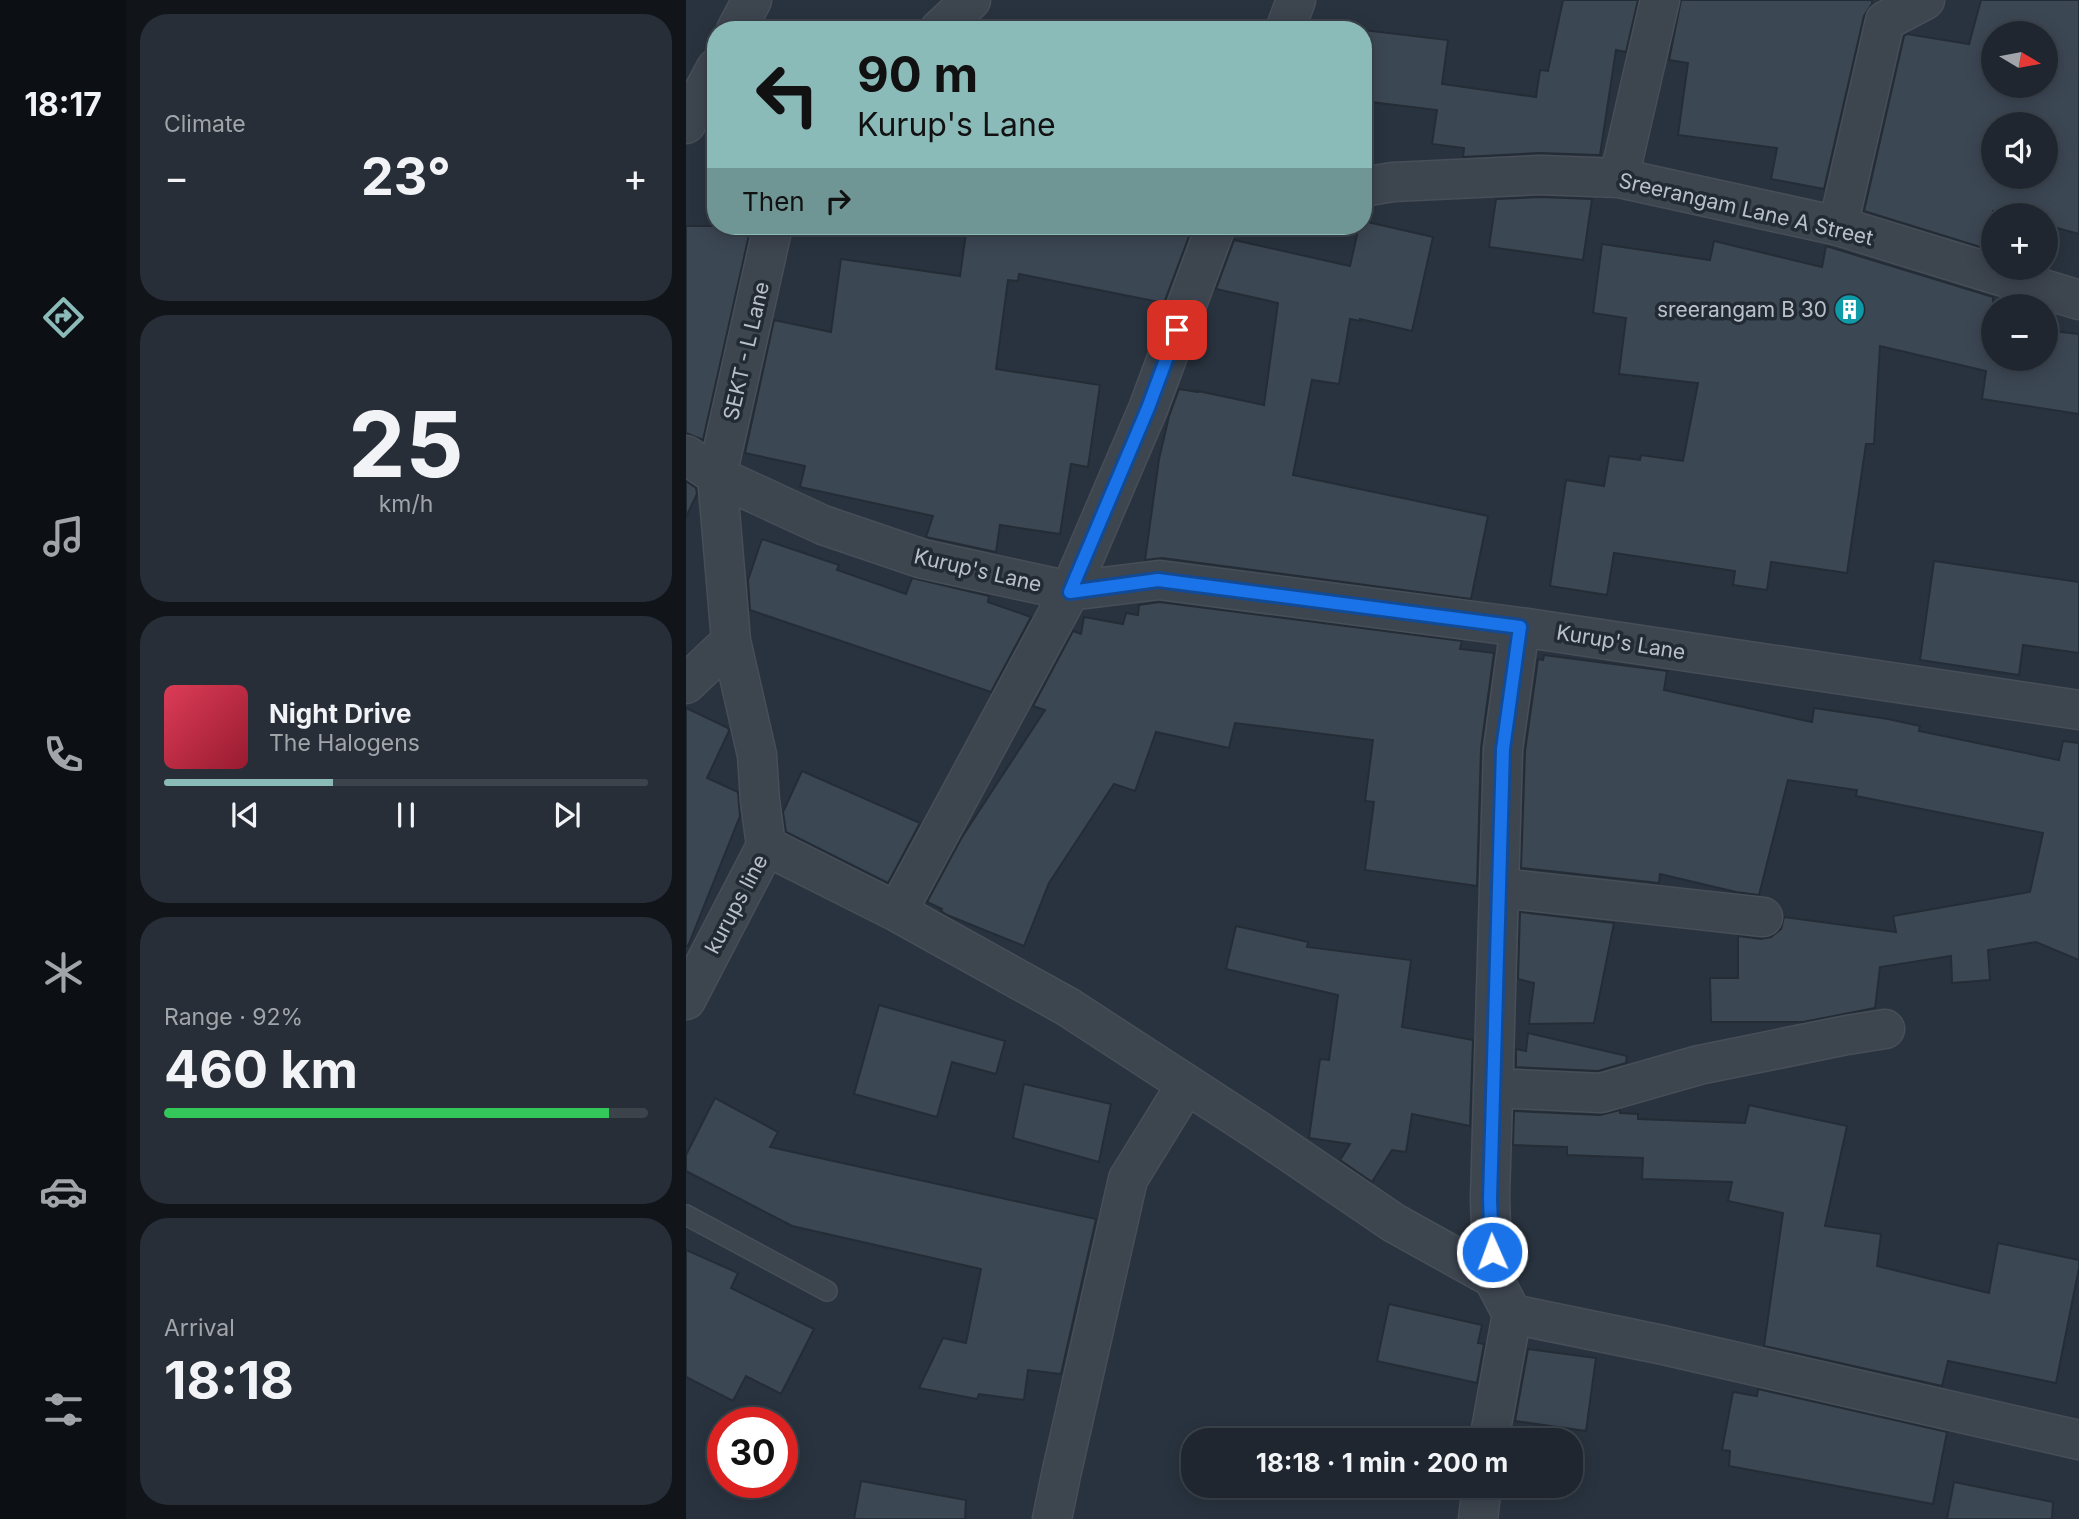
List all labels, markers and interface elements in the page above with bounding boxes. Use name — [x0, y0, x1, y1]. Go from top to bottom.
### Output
north arrow — [1981, 21, 2058, 98]
map controls — [1981, 21, 2058, 371]
text: 90 m — [857, 45, 978, 104]
icon: left — [742, 49, 833, 140]
text: 18:17 — [24, 85, 102, 124]
text: Kurup's Lane — [857, 105, 1056, 144]
text: Climate — [164, 110, 246, 138]
button: sound — [1981, 112, 2058, 189]
text: 23° — [361, 145, 451, 208]
text: − — [164, 154, 189, 200]
text: + — [623, 154, 648, 200]
street label: Sreerangam Lane A Street — [1616, 168, 1876, 251]
icon: right — [819, 182, 857, 220]
text: Then — [742, 186, 805, 217]
button: + — [1981, 203, 2058, 280]
street label: SEKT - L Lane — [718, 279, 774, 423]
building icon: sreerangam B 30 — [1833, 292, 1867, 326]
icon: directions — [39, 293, 88, 342]
button: − — [1981, 294, 2058, 371]
place label: sreerangam B 30 — [1657, 297, 1827, 322]
pin — [1147, 300, 1207, 360]
icon: arrive — [1158, 311, 1196, 349]
text: 25 — [348, 389, 464, 499]
text: km/h — [379, 490, 433, 518]
icon: music — [39, 512, 88, 561]
street label: Kurup's Lane — [912, 543, 1044, 597]
street label: Kurup's Lane — [1555, 619, 1687, 665]
text: Night Drive — [269, 698, 411, 729]
text: The Halogens — [269, 729, 420, 757]
icon: phone — [39, 730, 88, 779]
icon: previous — [226, 796, 264, 834]
icon: pause — [387, 796, 425, 834]
icon: next — [548, 796, 586, 834]
street label: kurups line — [699, 850, 773, 958]
icon: climate — [39, 948, 88, 997]
text: Range · 92% — [164, 1003, 303, 1031]
text: 460 km — [164, 1038, 358, 1101]
icon: car — [39, 1167, 88, 1216]
position arrow — [1455, 1215, 1529, 1289]
text: Arrival — [164, 1314, 235, 1342]
text: 18:18 — [164, 1349, 294, 1412]
icon: filters — [39, 1385, 88, 1434]
speed limit sign: 30 — [707, 1407, 798, 1498]
text: 18:18 · 1 min · 200 m — [1256, 1447, 1508, 1478]

